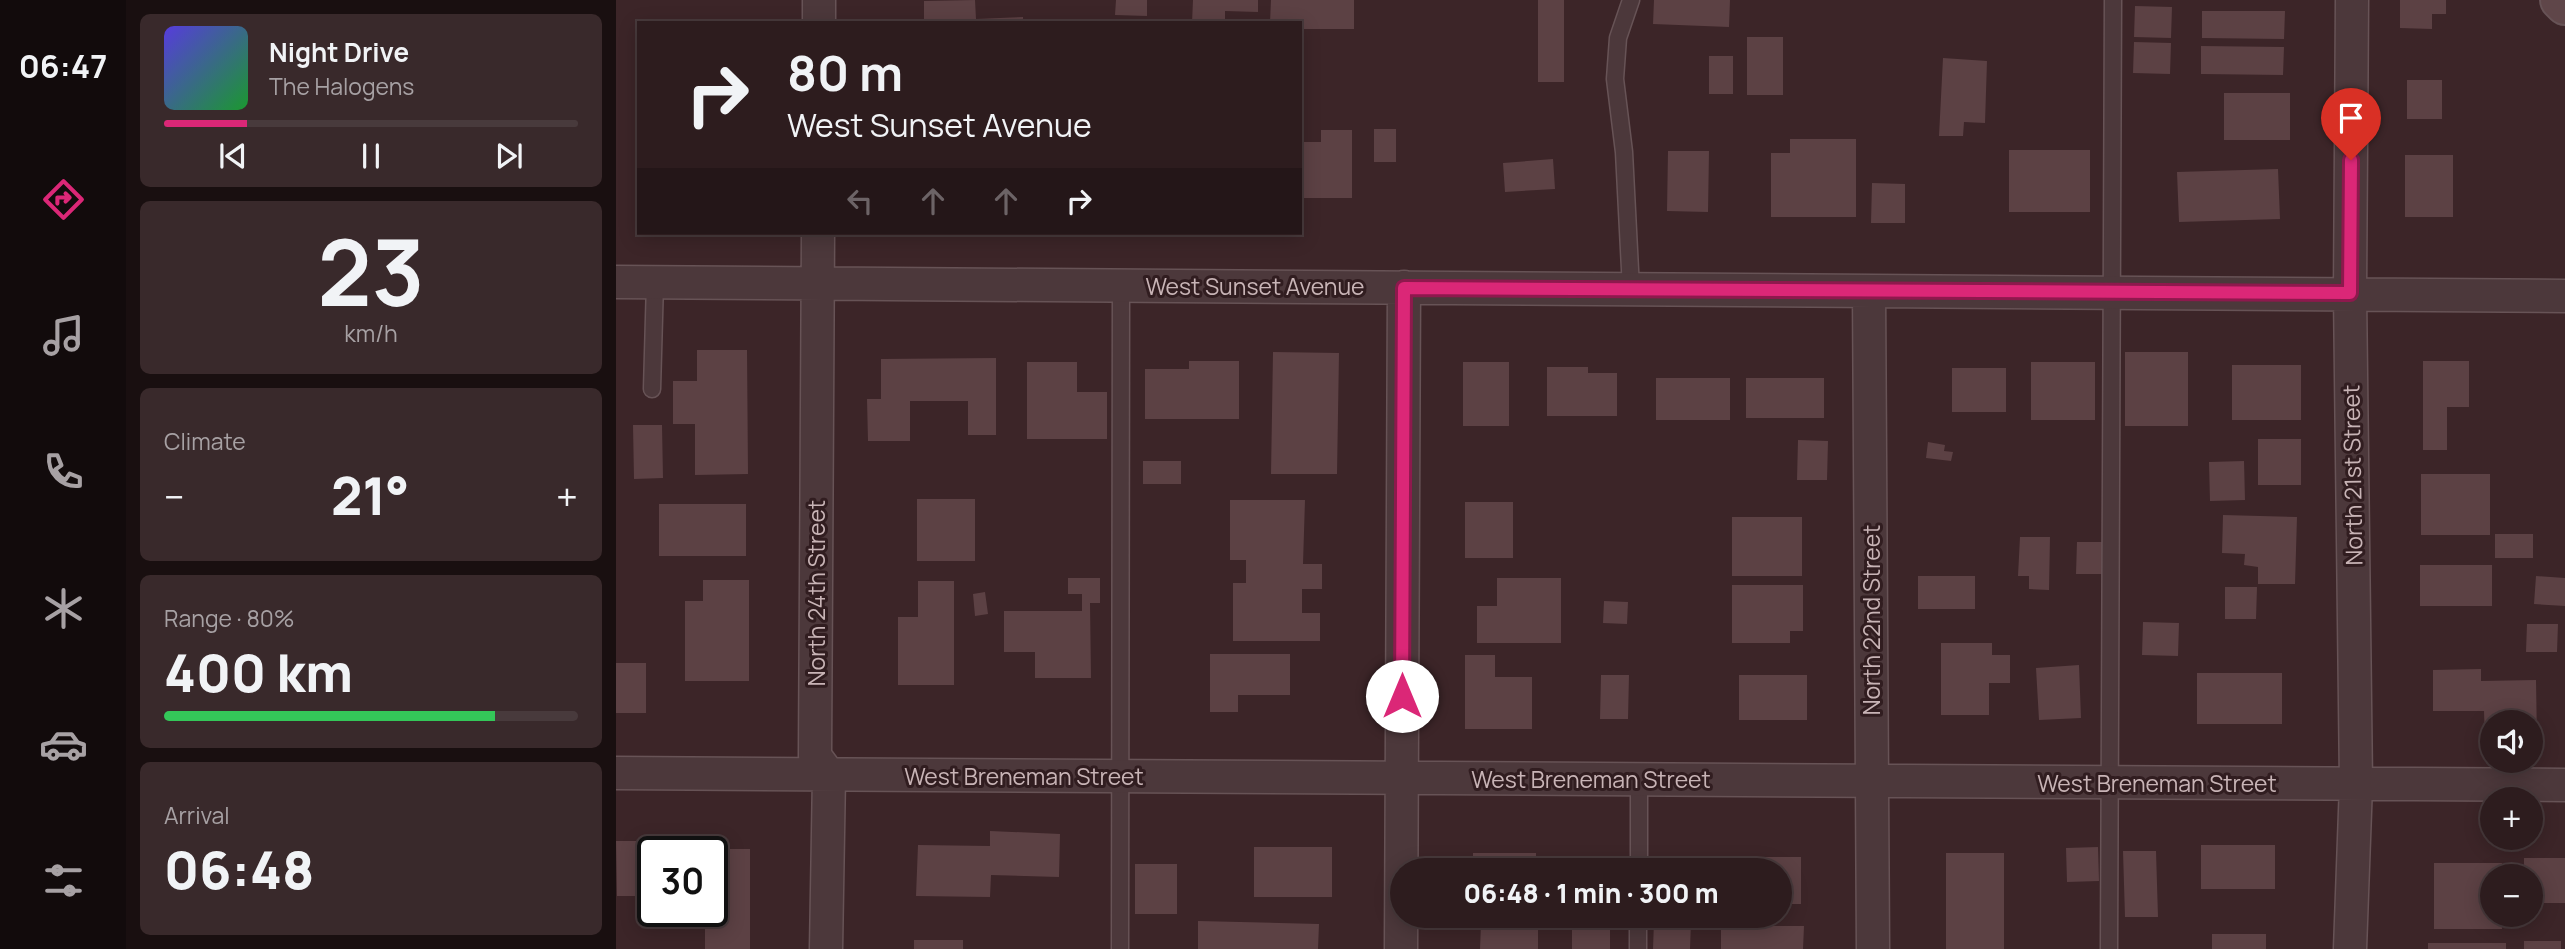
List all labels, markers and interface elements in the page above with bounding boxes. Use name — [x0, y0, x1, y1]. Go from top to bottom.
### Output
text: Night Drive — [269, 34, 409, 70]
text: 80 m — [787, 39, 903, 106]
text: 06:47 — [19, 44, 107, 88]
icon: right — [672, 49, 763, 140]
text: The Halogens — [269, 70, 414, 102]
pin — [2321, 88, 2381, 160]
icon: arrive — [2332, 99, 2370, 137]
text: West Sunset Avenue — [787, 103, 1092, 147]
icon: previous — [214, 137, 252, 175]
icon: pause — [352, 137, 390, 175]
icon: next — [490, 137, 528, 175]
icon: directions — [39, 175, 88, 224]
icon: left — [841, 182, 879, 220]
icon: ahead — [914, 182, 952, 220]
icon: ahead — [987, 182, 1025, 220]
icon: right — [1060, 182, 1098, 220]
text: 23 — [317, 209, 425, 333]
street label: West Sunset Avenue — [1145, 270, 1365, 302]
icon: music — [39, 311, 88, 360]
text: km/h — [344, 317, 398, 349]
street label: North 21st Street — [2334, 384, 2370, 566]
text: Climate — [164, 425, 246, 457]
icon: phone — [39, 447, 88, 496]
text: 21° — [331, 460, 410, 531]
text: − — [164, 470, 185, 522]
text: + — [556, 470, 578, 522]
street label: North 24th Street — [800, 500, 832, 686]
street label: North 22nd Street — [1855, 525, 1887, 715]
icon: climate — [39, 584, 88, 633]
text: Range · 80% — [164, 602, 295, 634]
text: 400 km — [164, 637, 353, 708]
position arrow — [1365, 659, 1439, 733]
map controls — [2480, 710, 2543, 927]
button: sound — [2480, 710, 2543, 773]
icon: car — [39, 720, 88, 769]
street label: West Breneman Street — [904, 760, 1144, 792]
street label: West Breneman Street — [1471, 763, 1711, 795]
street label: West Breneman Street — [2037, 767, 2277, 799]
button: + — [2480, 787, 2543, 850]
text: Arrival — [164, 799, 230, 831]
text: 06:48 — [164, 834, 314, 905]
speed limit sign: 30 — [637, 836, 728, 927]
icon: filters — [39, 856, 88, 905]
button: − — [2480, 864, 2543, 927]
text: 06:48 · 1 min · 300 m — [1463, 875, 1719, 911]

